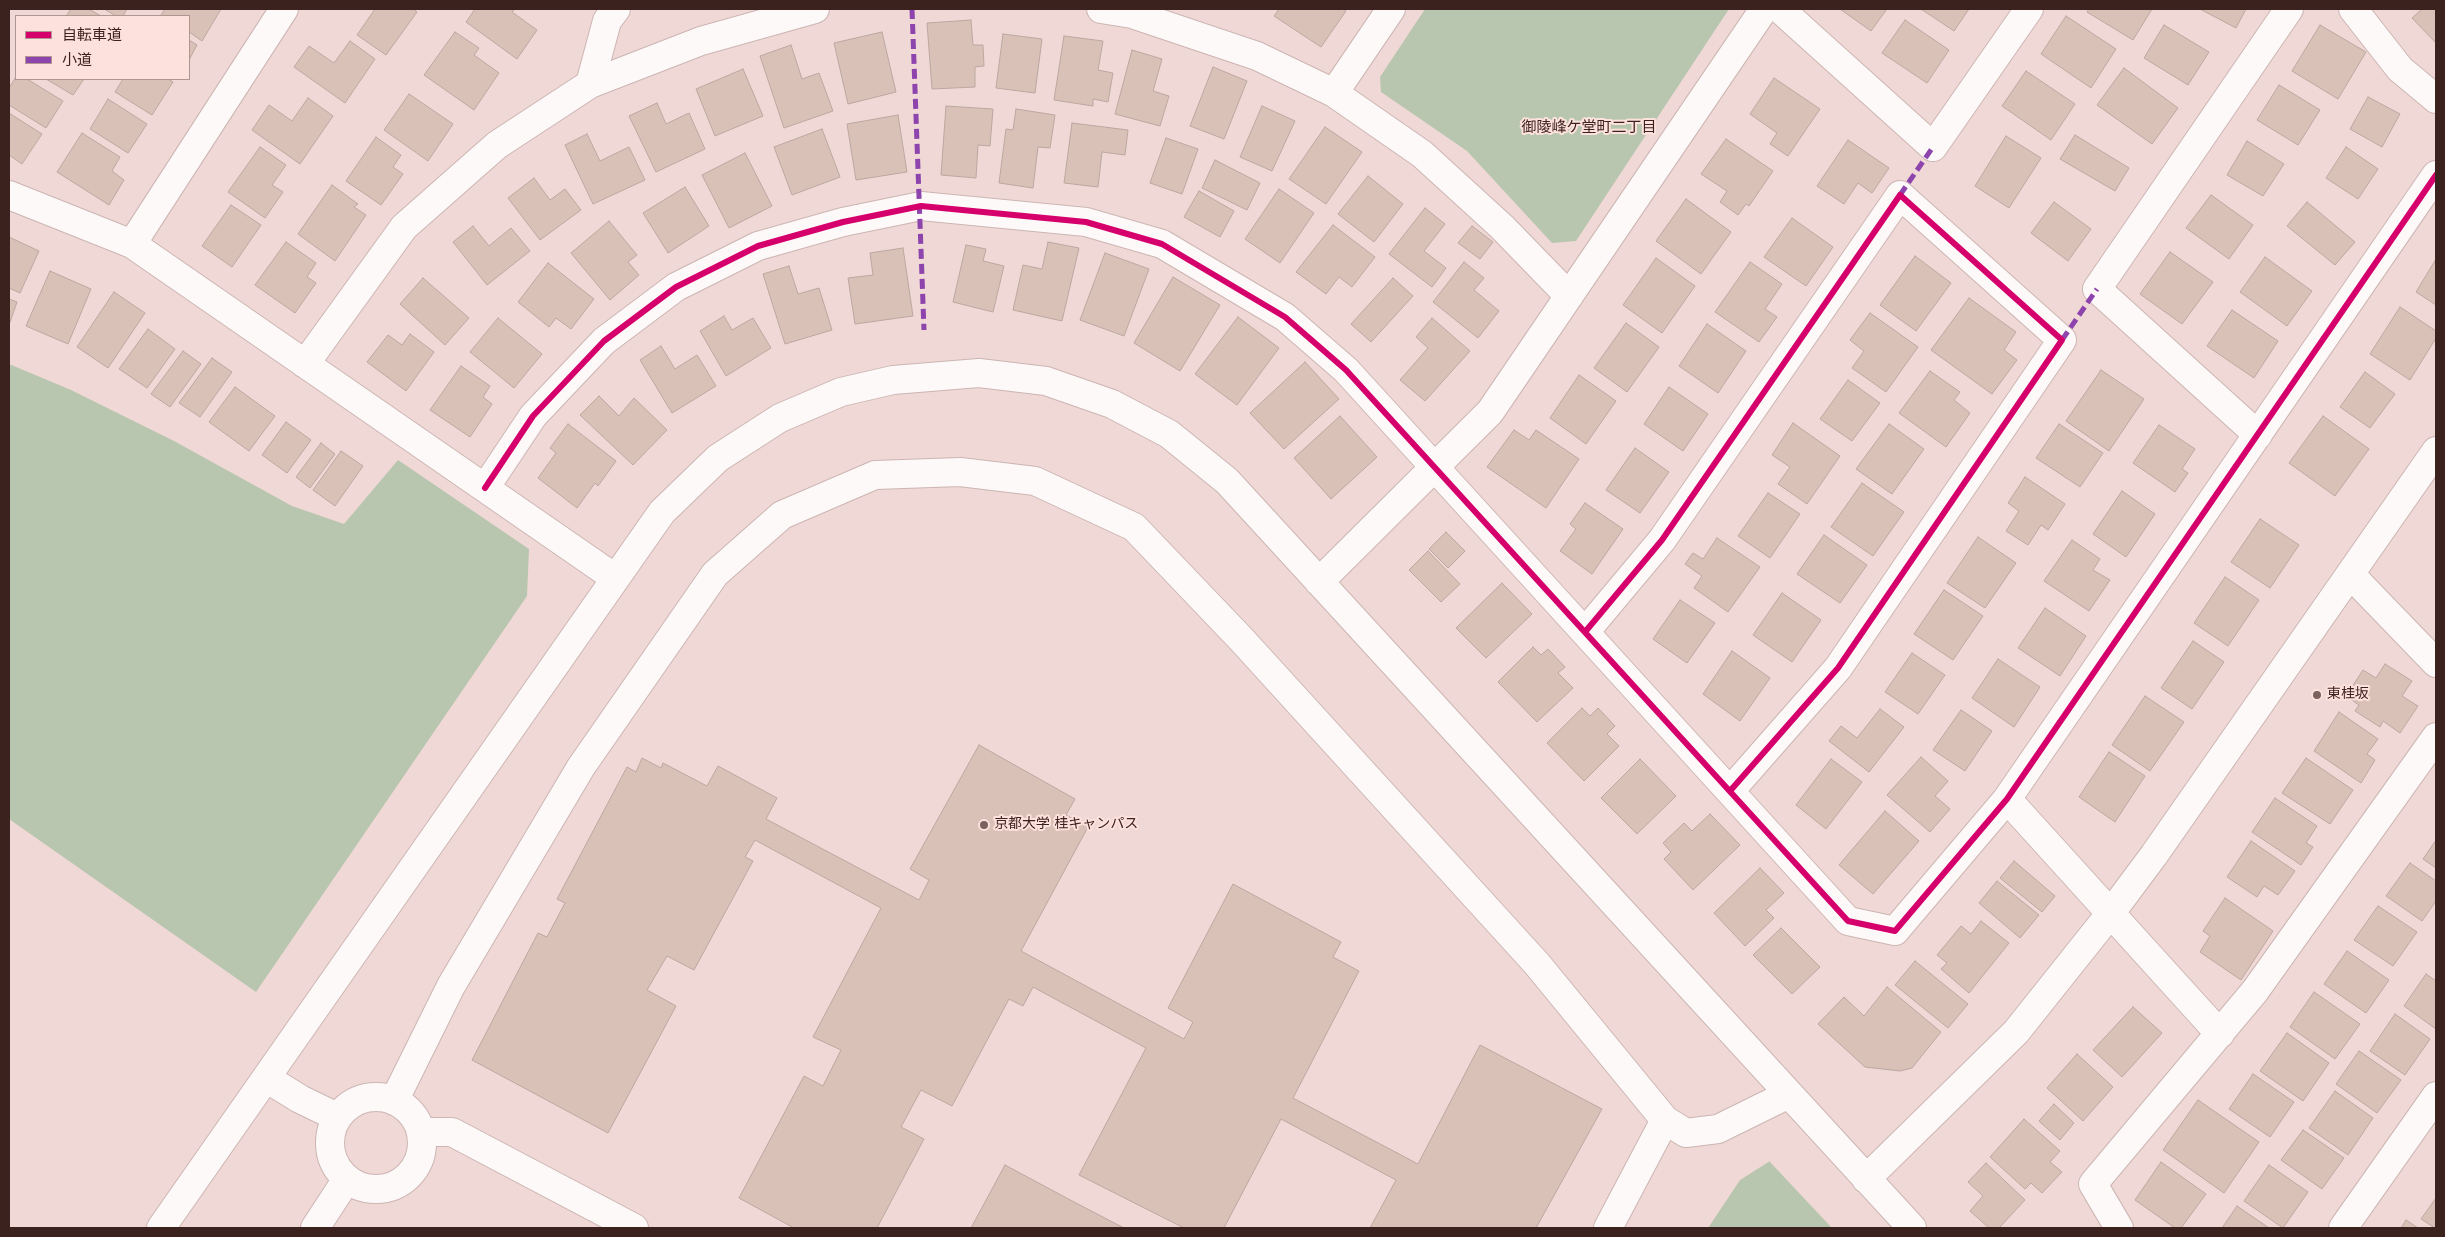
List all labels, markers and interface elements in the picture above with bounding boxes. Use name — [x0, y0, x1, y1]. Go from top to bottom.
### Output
legend — [15, 15, 190, 80]
text: 自転車道 — [62, 24, 122, 46]
text: 小道 — [62, 49, 92, 71]
district label: 御陵峰ケ堂町二丁目 — [1522, 119, 1656, 137]
place label: 東桂坂 — [2327, 687, 2369, 703]
marker: 東桂坂 — [2311, 689, 2323, 701]
place label: 京都大学 桂キャンパス — [994, 817, 1138, 833]
marker: 京都大学 桂キャンパス — [978, 819, 990, 831]

